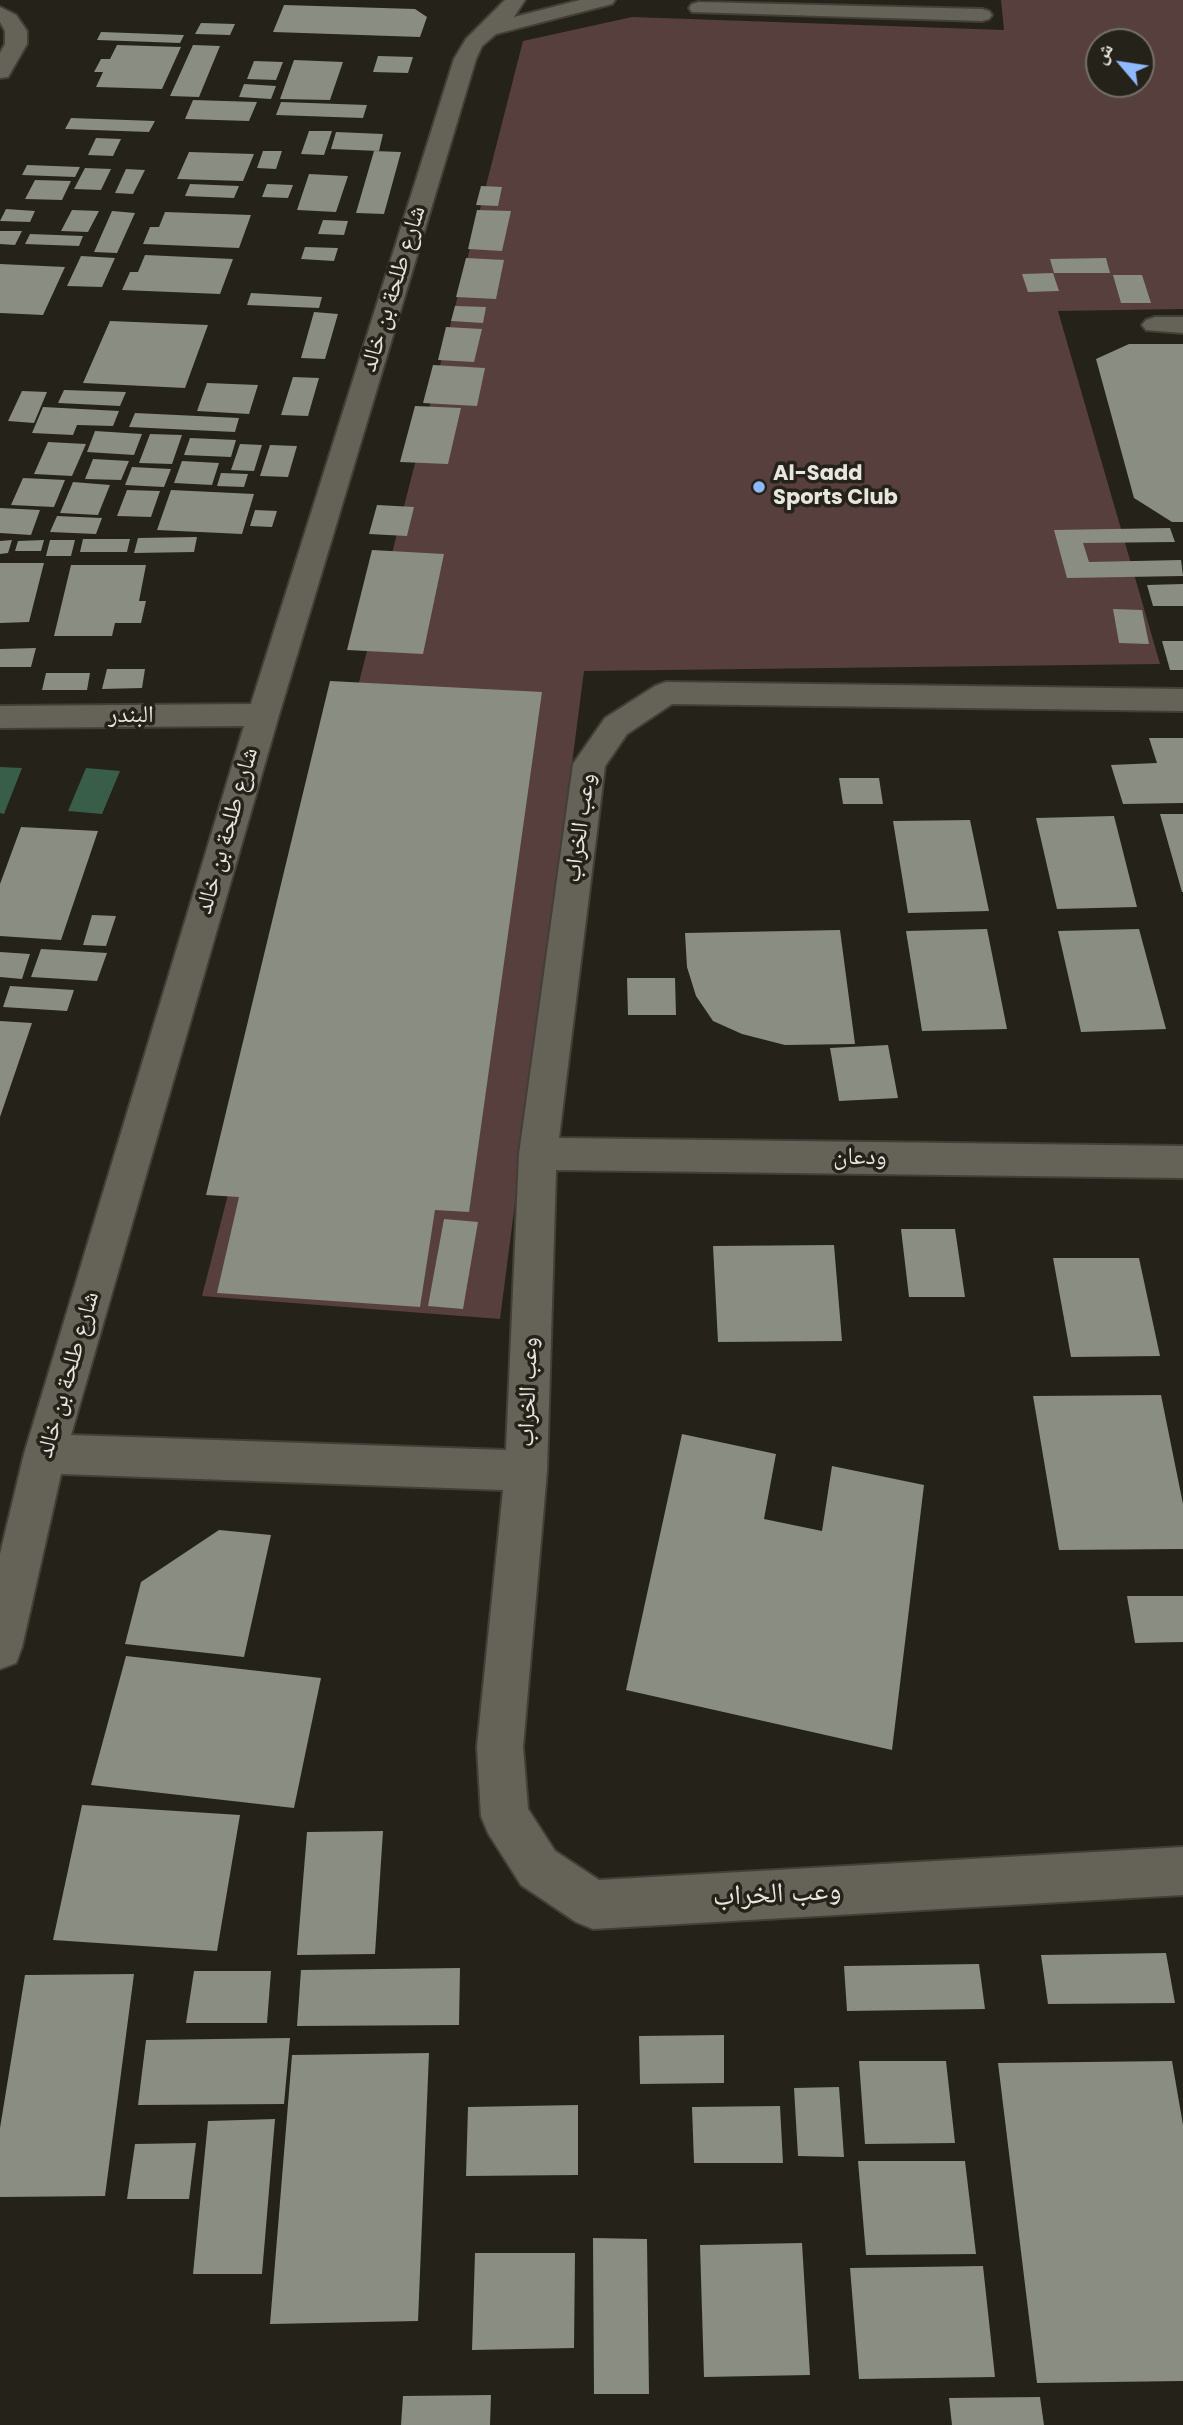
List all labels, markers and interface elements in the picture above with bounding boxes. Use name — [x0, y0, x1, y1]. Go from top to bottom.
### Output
north arrow — [1085, 28, 1155, 98]
text: ش — [1086, 38, 1120, 69]
street label: شارع طلحة بن خالد — [355, 203, 433, 375]
place label: Al-Sadd Sports Club — [773, 462, 898, 512]
marker: Al-Sadd Sports Club — [751, 479, 767, 495]
street label: البندر — [108, 702, 154, 730]
street label: شارع طلحة بن خالد — [190, 744, 266, 918]
street label: وعب الخراب — [559, 771, 603, 885]
street label: ودعان — [833, 1143, 887, 1173]
street label: شارع طلحة بن خالد — [31, 1288, 107, 1462]
street label: وعب الخراب — [513, 1336, 545, 1448]
street label: وعب الخراب — [712, 1875, 842, 1915]

